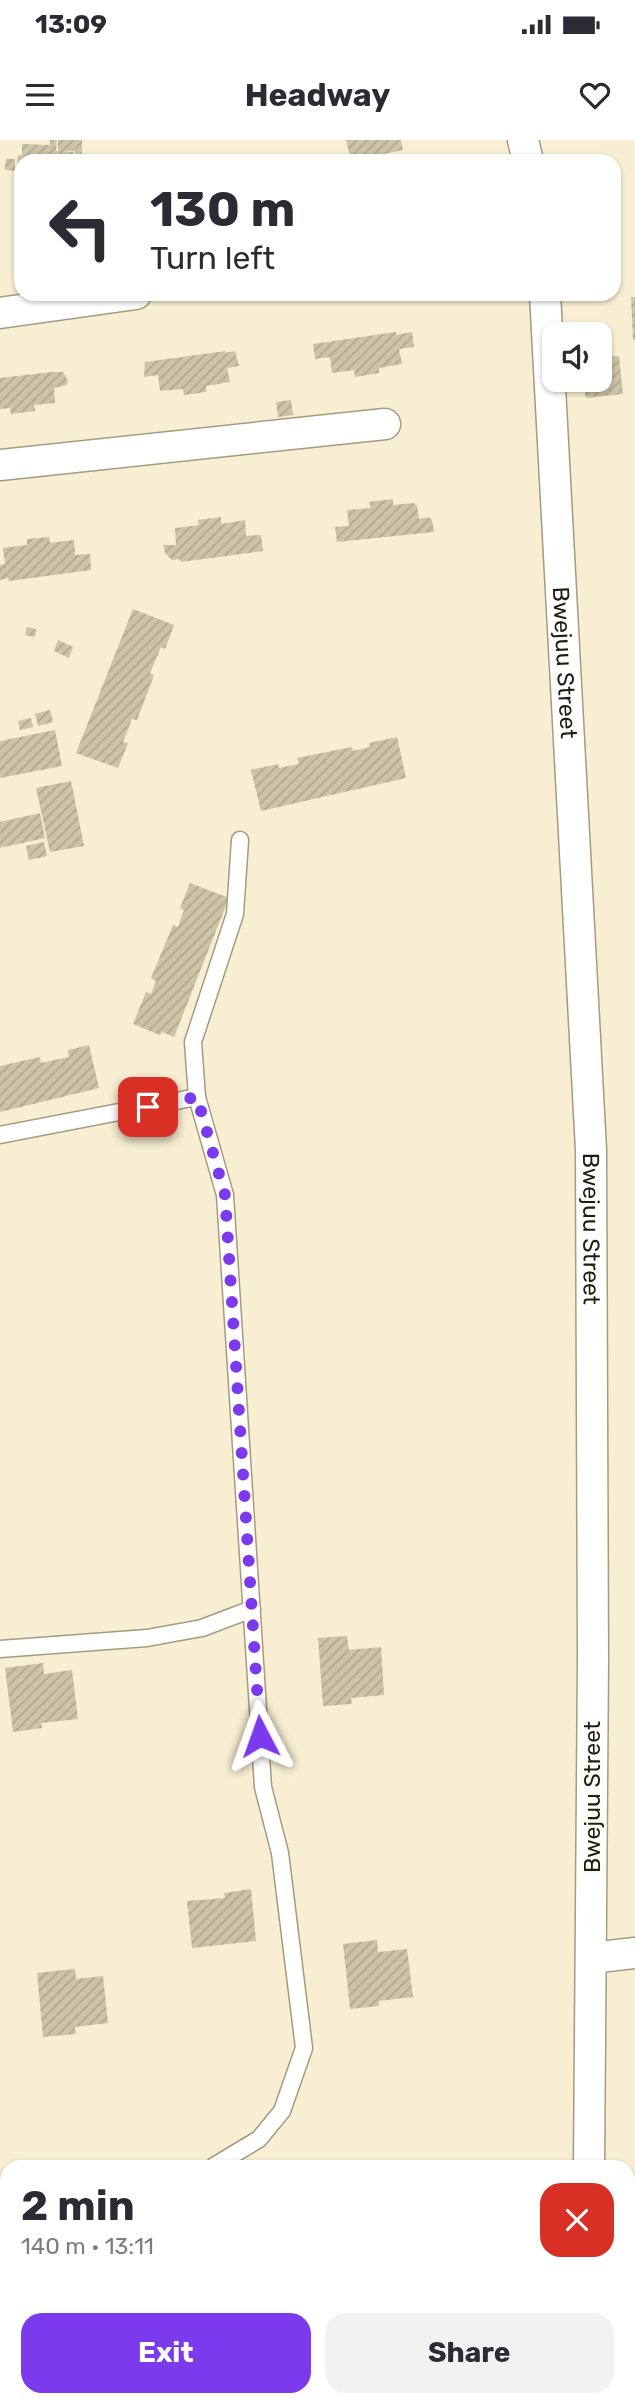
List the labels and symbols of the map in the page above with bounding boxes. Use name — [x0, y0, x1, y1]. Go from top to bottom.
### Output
street label: Bwejuu Street — [547, 586, 583, 739]
pin — [118, 1077, 178, 1137]
street label: Bwejuu Street — [577, 1153, 606, 1305]
position arrow — [223, 1699, 297, 1773]
street label: Bwejuu Street — [578, 1721, 606, 1873]

